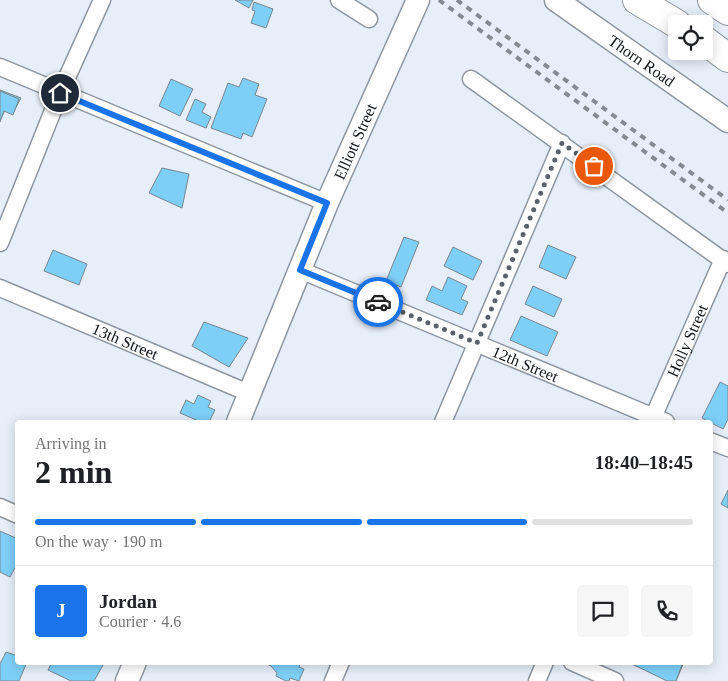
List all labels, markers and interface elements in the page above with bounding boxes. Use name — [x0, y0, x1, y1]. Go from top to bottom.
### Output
map controls — [668, 15, 713, 60]
button: locate — [668, 15, 713, 60]
street label: Thorn Road — [605, 32, 678, 90]
pin — [39, 72, 81, 114]
icon: home — [46, 79, 74, 107]
street label: Elliott Street — [331, 100, 380, 182]
pin — [573, 145, 615, 187]
icon: bag — [580, 152, 608, 180]
courier — [353, 277, 403, 327]
icon: car — [364, 288, 392, 316]
street label: Holly Street — [664, 301, 711, 380]
street label: 13th Street — [90, 320, 161, 363]
street label: 12th Street — [490, 343, 561, 385]
text: Arriving in — [35, 435, 107, 452]
text: 18:40–18:45 — [595, 452, 693, 473]
text: 2 min — [35, 454, 112, 490]
text: On the way · 190 m — [35, 533, 163, 550]
button: chat — [577, 585, 629, 637]
button: phone — [641, 585, 693, 637]
text: Jordan — [99, 591, 157, 612]
text: J — [56, 600, 66, 621]
text: Courier · 4.6 — [99, 613, 181, 630]

